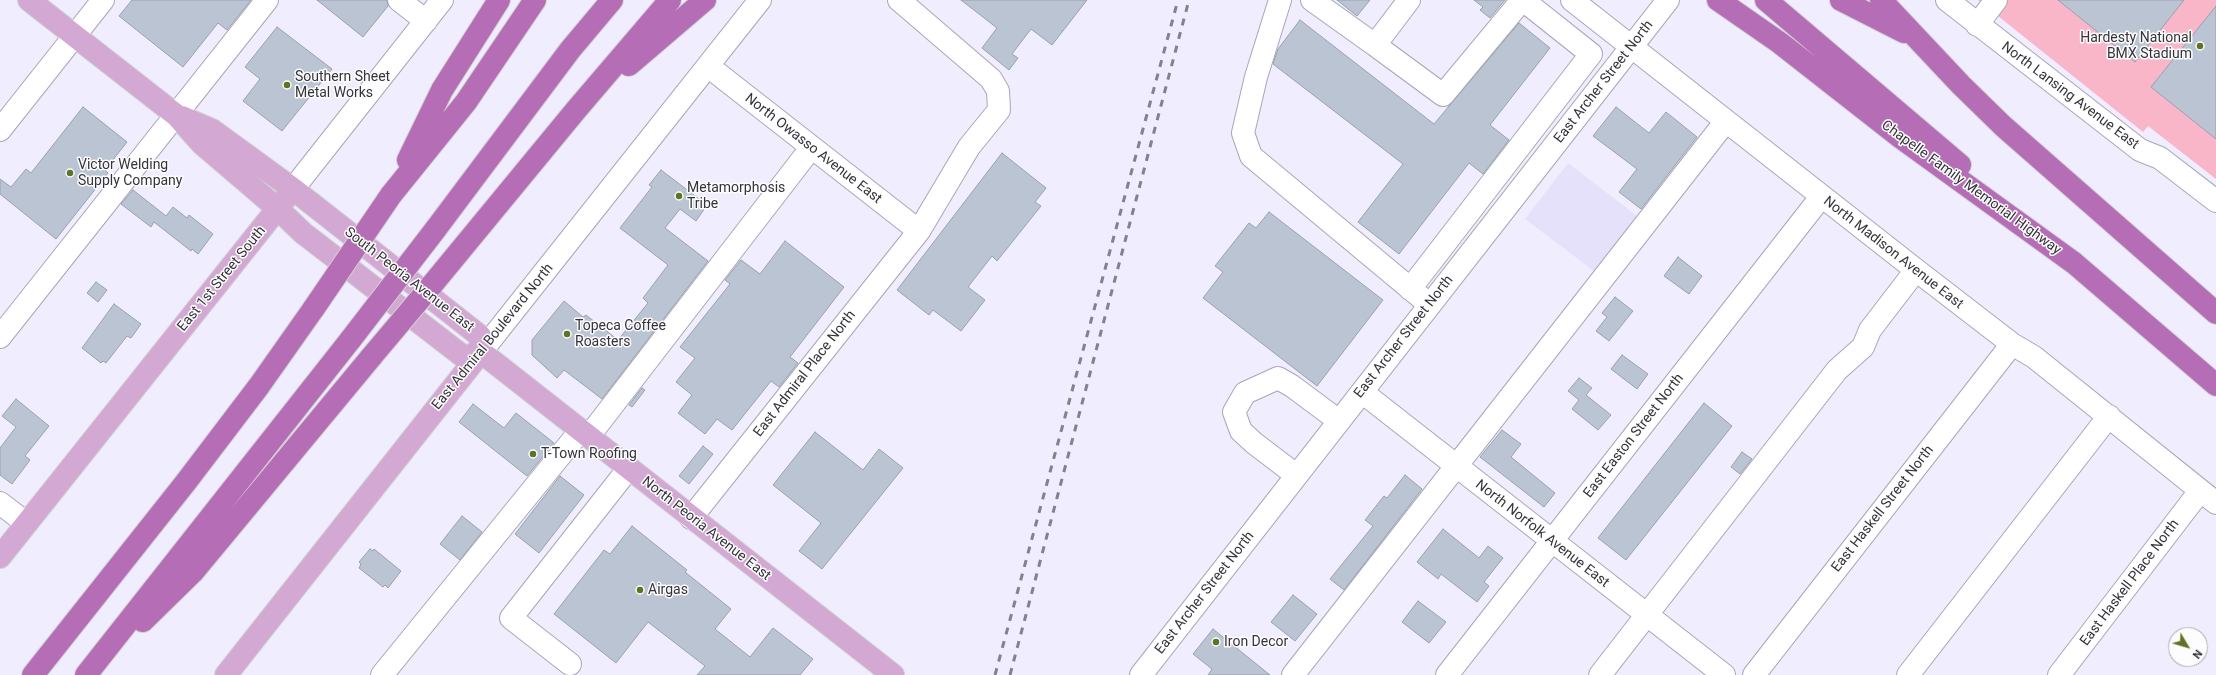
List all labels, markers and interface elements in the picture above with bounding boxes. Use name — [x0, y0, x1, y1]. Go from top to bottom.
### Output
street label: East Archer Street North — [1551, 17, 1657, 147]
place label: Hardesty National BMX Stadium — [2080, 30, 2192, 62]
street label: North Lansing Avenue East — [1998, 39, 2142, 153]
marker: Hardesty National BMX Stadium — [2195, 41, 2205, 51]
place label: Southern Sheet Metal Works — [295, 69, 390, 102]
marker: Southern Sheet Metal Works — [282, 80, 292, 90]
street label: North Owasso Avenue East — [741, 90, 885, 208]
street label: Chapelle Family Memorial Highway — [1878, 117, 2064, 259]
place label: Victor Welding Supply Company — [78, 157, 182, 190]
marker: Victor Welding Supply Company — [65, 168, 75, 178]
place label: Metamorphosis Tribe — [687, 180, 785, 212]
marker: Metamorphosis Tribe — [674, 191, 684, 201]
street label: North Madison Avenue East — [1820, 193, 1966, 313]
street label: East 1st Street South — [174, 223, 270, 335]
street label: South Peoria Avenue East — [341, 224, 477, 336]
street label: East Admiral Boulevard North — [429, 260, 557, 414]
street label: East Archer Street North — [1351, 272, 1457, 402]
street label: East Admiral Place North — [750, 307, 860, 441]
place label: Topeca Coffee Roasters — [575, 318, 666, 350]
marker: Topeca Coffee Roasters — [562, 329, 572, 339]
street label: East Easton Street North — [1580, 371, 1688, 501]
street label: East Haskell Street North — [1828, 442, 1938, 576]
place label: T-Town Roofing — [541, 446, 637, 462]
marker: T-Town Roofing — [528, 449, 538, 459]
street label: North Peoria Avenue East — [638, 473, 774, 585]
street label: North Norfolk Avenue East — [1472, 477, 1612, 591]
street label: East Haskell Place North — [2077, 517, 2183, 649]
street label: East Archer Street North — [1152, 528, 1258, 658]
place label: Airgas — [648, 582, 688, 598]
marker: Airgas — [635, 585, 645, 595]
north arrow — [2168, 627, 2208, 667]
place label: Iron Decor — [1224, 634, 1288, 650]
marker: Iron Decor — [1211, 637, 1221, 647]
text: N — [2190, 647, 2205, 661]

